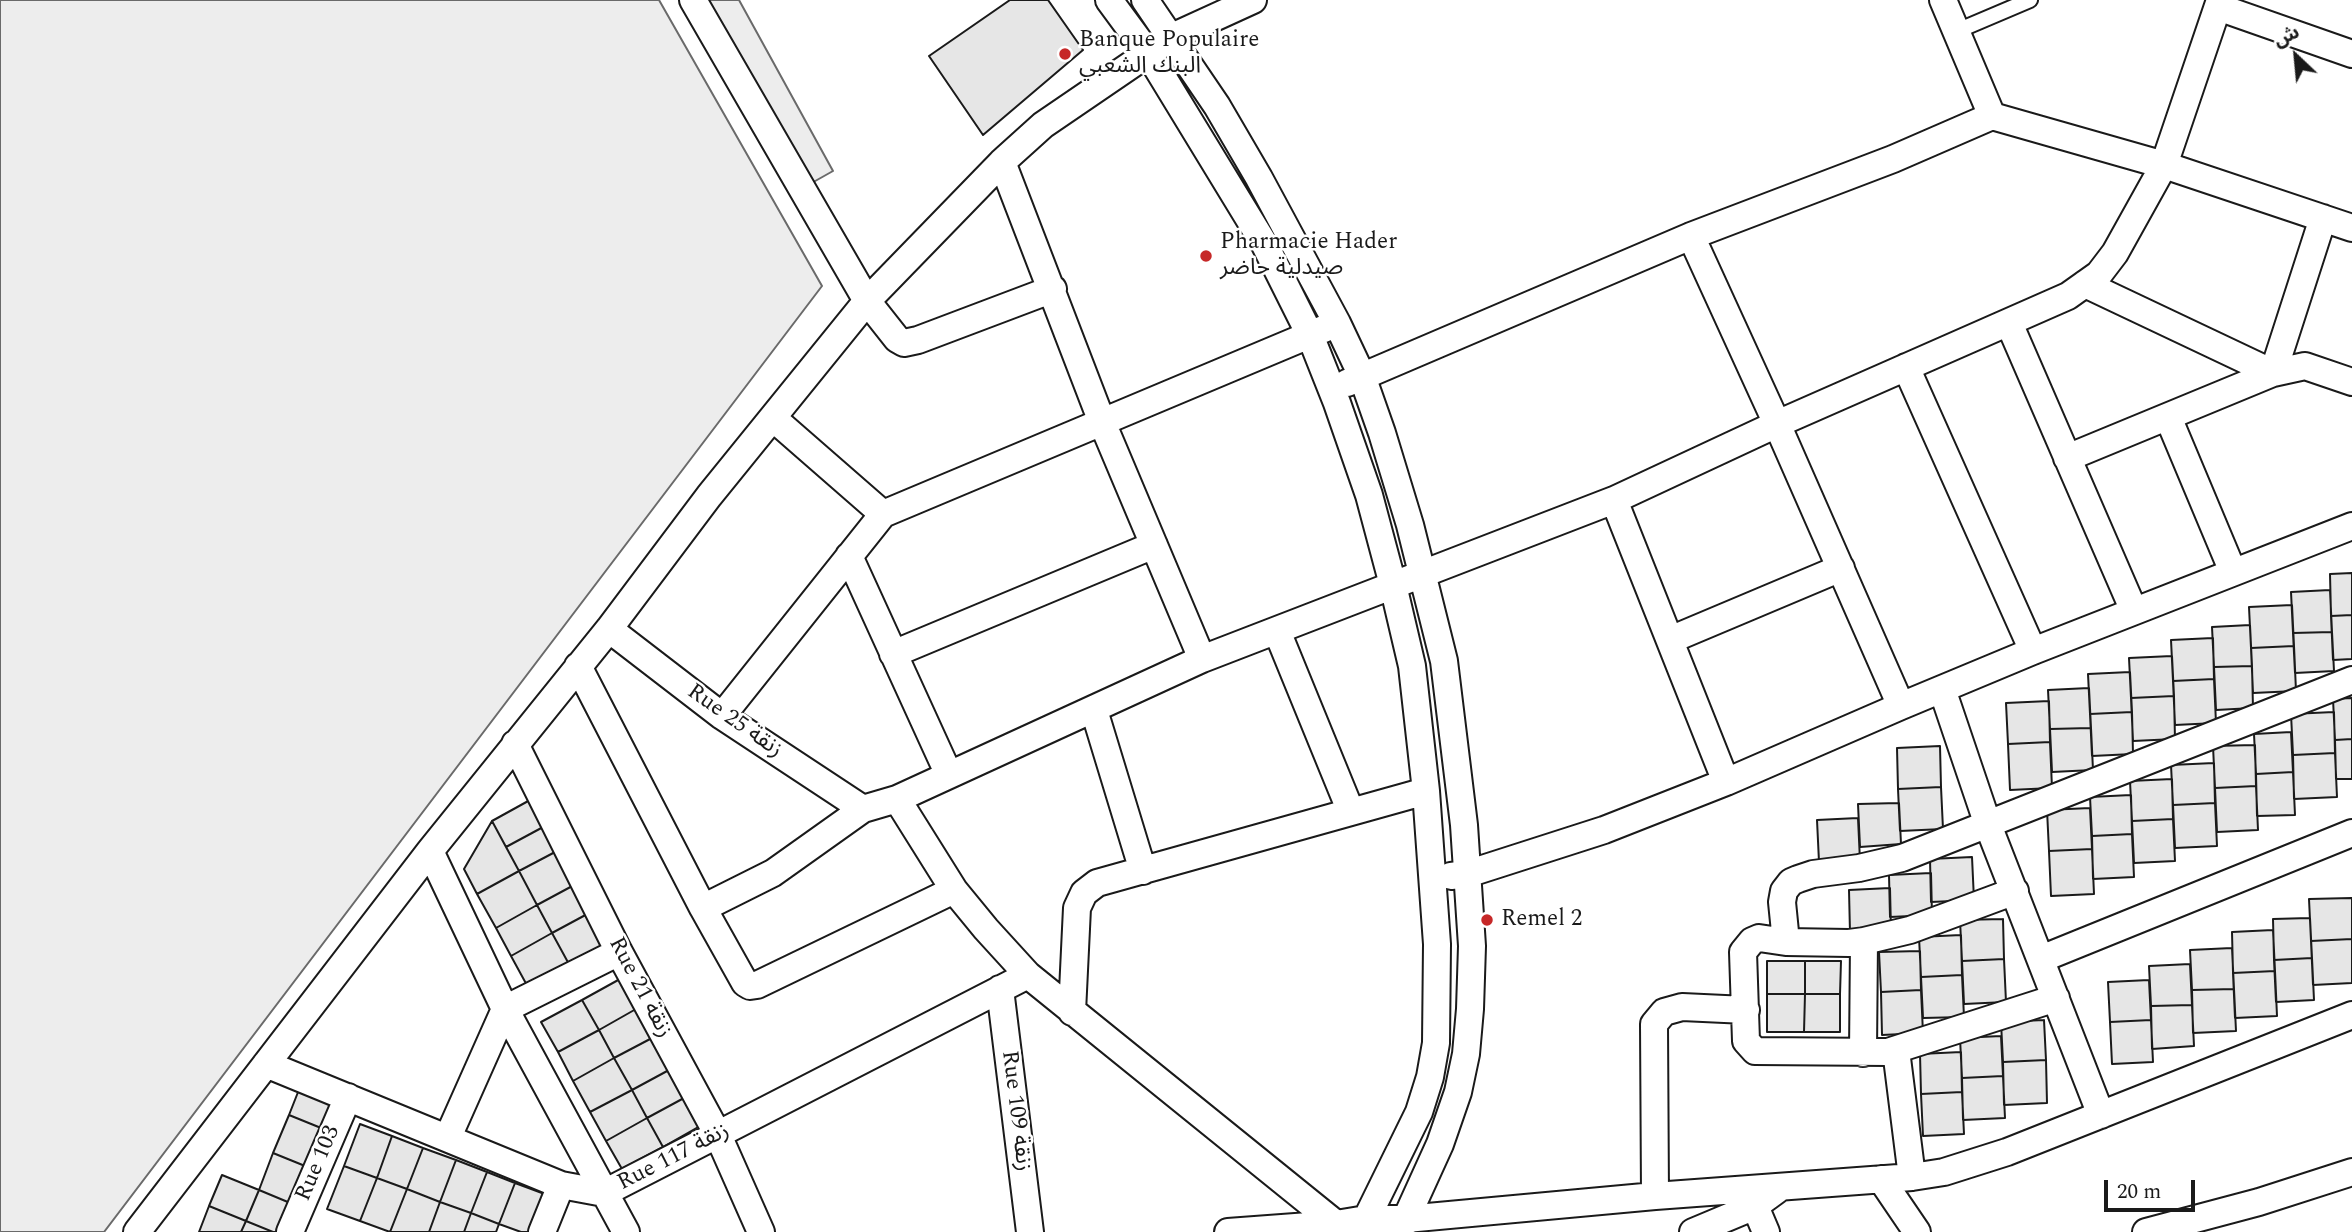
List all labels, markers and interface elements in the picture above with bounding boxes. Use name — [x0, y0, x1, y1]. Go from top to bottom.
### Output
text: ش — [2269, 18, 2305, 55]
north arrow — [2261, 21, 2331, 91]
place label: Banque Populaire البنك الشعبي — [1079, 27, 1259, 81]
marker: Banque Populaire البنك الشعبي — [1057, 46, 1073, 62]
place label: Pharmacie Hader صيدلية حاضر — [1220, 229, 1397, 283]
marker: Pharmacie Hader صيدلية حاضر — [1198, 248, 1214, 264]
street label: Rue 25 زنقة — [681, 679, 787, 765]
place label: Remel 2 — [1501, 906, 1582, 934]
marker: Remel 2 — [1479, 912, 1495, 928]
street label: Rue 21 زنقة — [601, 933, 677, 1043]
street label: Rue 109 زنقة — [994, 1049, 1036, 1173]
street label: Rue 117 زنقة — [613, 1118, 735, 1198]
street label: Rue 103 — [291, 1122, 347, 1206]
scale bar — [2107, 1166, 2198, 1210]
text: 20 m — [2117, 1176, 2161, 1208]

